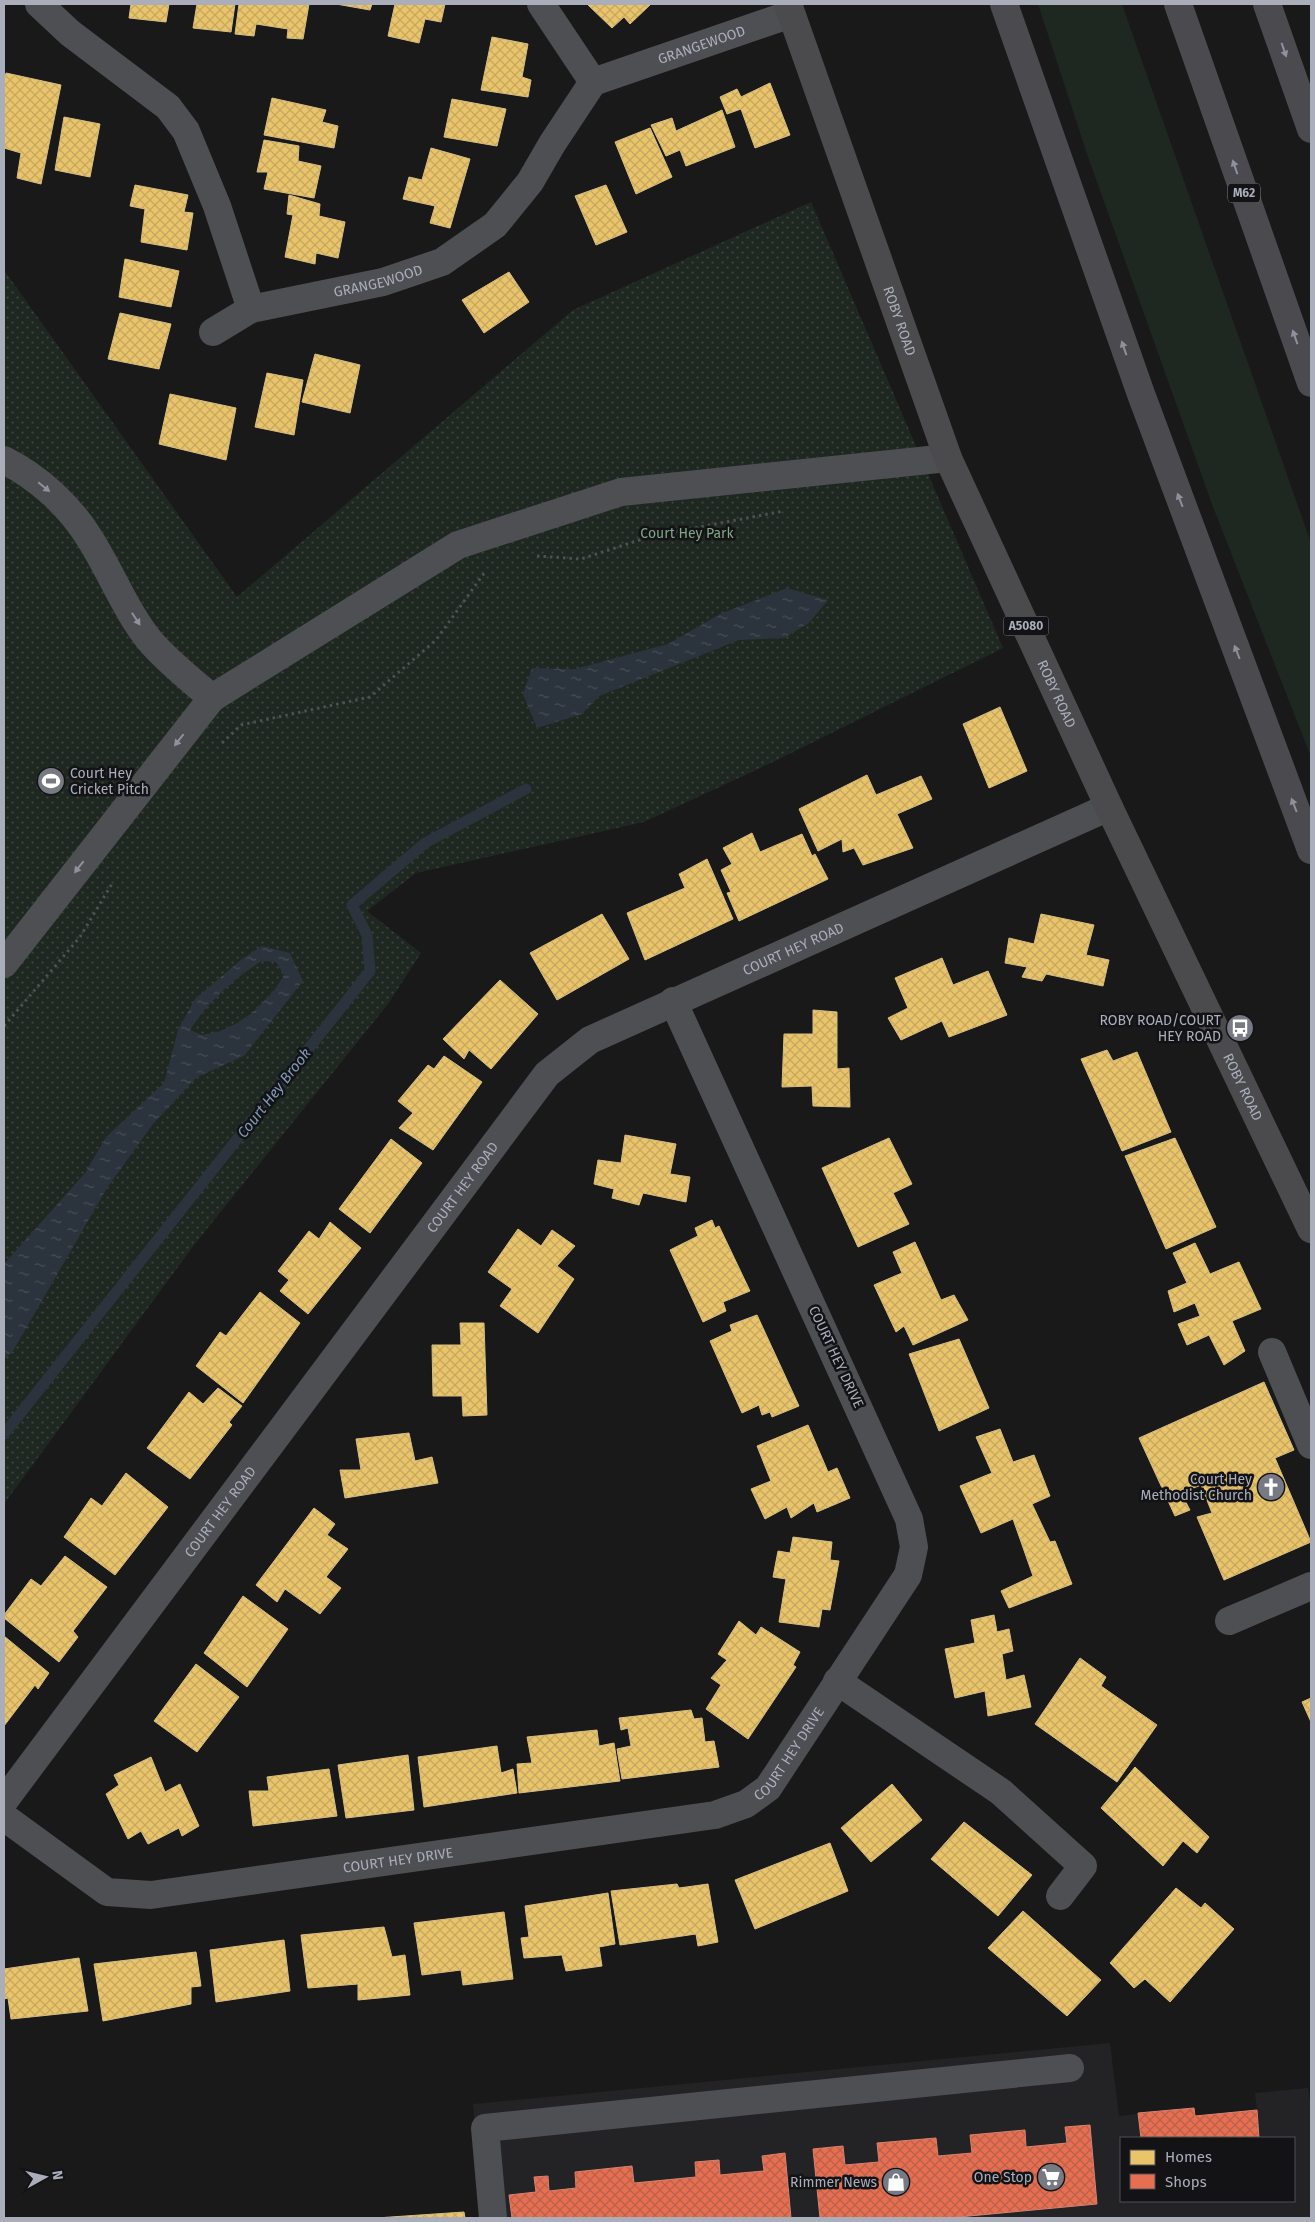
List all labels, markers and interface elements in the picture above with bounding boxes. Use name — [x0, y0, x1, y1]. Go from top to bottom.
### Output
street label: GRANGEWOOD — [656, 22, 747, 68]
one-way arrow — [1280, 43, 1288, 58]
one-way arrow — [1231, 160, 1238, 175]
road number: M62 — [1228, 184, 1260, 202]
street label: GRANGEWOOD — [332, 261, 425, 300]
street label: ROBY ROAD — [880, 284, 920, 358]
one-way arrow — [1291, 329, 1299, 344]
one-way arrow — [1120, 340, 1127, 355]
one-way arrow — [37, 482, 50, 493]
one-way arrow — [1176, 492, 1184, 507]
park label: Court Hey Park — [640, 525, 734, 542]
one-way arrow — [131, 613, 141, 626]
road number: A5080 — [1004, 616, 1048, 636]
one-way arrow — [1233, 645, 1240, 660]
street label: ROBY ROAD — [1034, 657, 1080, 730]
one-way arrow — [174, 733, 185, 746]
place label: Court Hey Cricket Pitch — [70, 765, 149, 798]
sports icon: Court Hey Cricket Pitch — [36, 766, 66, 796]
one-way arrow — [1290, 797, 1297, 812]
one-way arrow — [74, 861, 85, 874]
street label: COURT HEY ROAD — [740, 919, 846, 979]
place label: ROBY ROAD/COURT HEY ROAD — [1100, 1012, 1222, 1045]
bus stop icon: ROBY ROAD/COURT HEY ROAD — [1225, 1013, 1255, 1043]
water label: Court Hey Brook — [233, 1044, 315, 1142]
street label: ROBY ROAD — [1220, 1050, 1266, 1123]
street label: COURT HEY ROAD — [423, 1139, 502, 1236]
street label: COURT HEY DRIVE — [805, 1303, 867, 1411]
street label: COURT HEY ROAD — [181, 1463, 259, 1561]
place label: Court Hey Methodist Church — [1140, 1471, 1252, 1504]
church icon: Court Hey Methodist Church — [1256, 1472, 1286, 1502]
street label: COURT HEY DRIVE — [750, 1704, 827, 1804]
street label: COURT HEY DRIVE — [342, 1844, 454, 1876]
legend — [1120, 2137, 1295, 2202]
text: Homes — [1165, 2148, 1212, 2166]
north arrow — [20, 2152, 70, 2202]
supermarket icon: One Stop — [1036, 2162, 1066, 2192]
shop icon: Rimmer News — [881, 2167, 911, 2197]
text: N — [48, 2169, 66, 2181]
place label: One Stop — [974, 2169, 1032, 2186]
text: Shops — [1165, 2173, 1207, 2191]
place label: Rimmer News — [790, 2174, 877, 2191]

